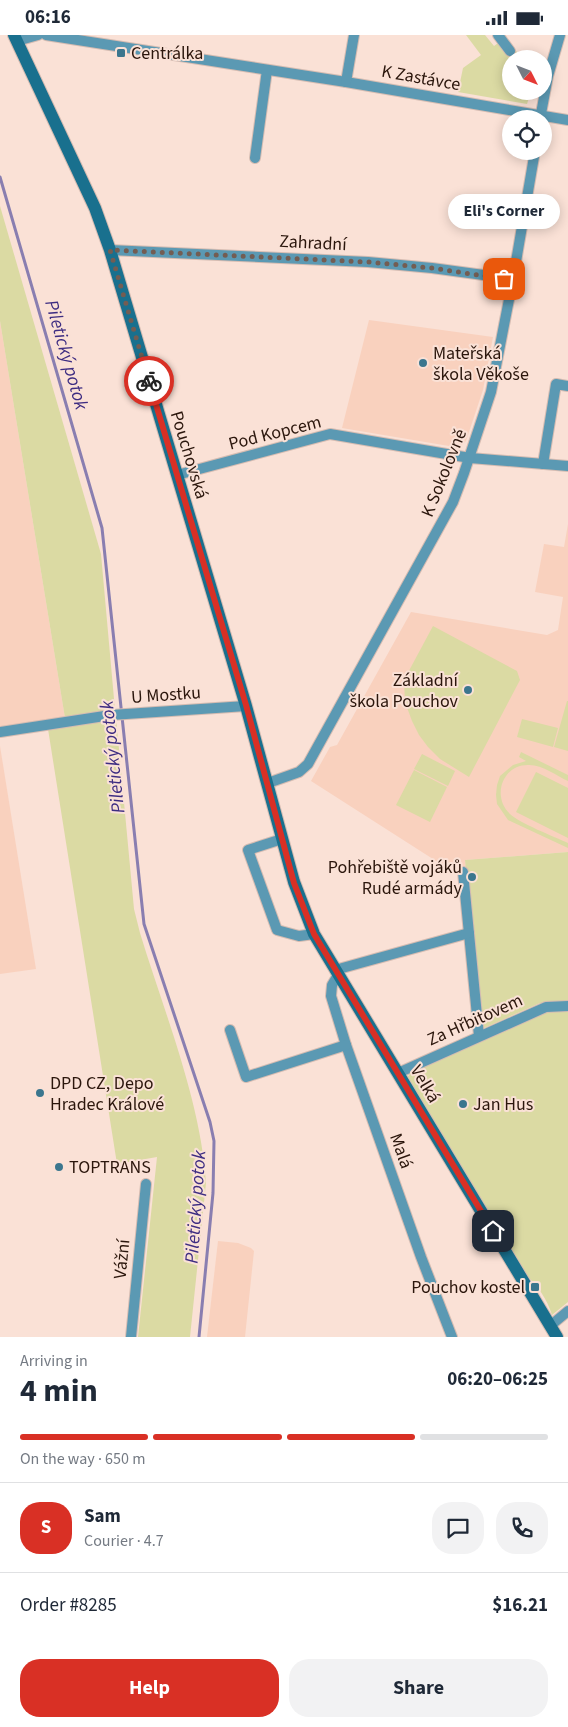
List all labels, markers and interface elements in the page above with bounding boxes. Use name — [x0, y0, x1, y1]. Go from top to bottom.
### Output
text: 06:16 — [25, 4, 71, 31]
place label: Centrálka — [131, 41, 203, 66]
marker: Centrálka — [115, 47, 127, 59]
north arrow — [502, 50, 552, 100]
map controls — [502, 50, 552, 160]
street label: K Zastávce — [380, 59, 462, 97]
button: locate — [502, 110, 552, 160]
callout: Eli's Corner — [448, 194, 560, 229]
text: Eli's Corner — [464, 200, 544, 222]
street label: Zahradní — [279, 229, 348, 257]
pin — [483, 258, 525, 300]
icon: bag — [490, 265, 518, 293]
water label: Piletický potok — [37, 297, 95, 414]
place label: Mateřská škola Věkoše — [433, 341, 529, 387]
courier — [124, 356, 174, 406]
marker: Mateřská škola Věkoše — [417, 357, 429, 369]
icon: bike — [135, 367, 163, 395]
street label: Pouchovská — [164, 408, 214, 502]
street label: Pod Kopcem — [226, 409, 324, 457]
street label: K Sokolovně — [415, 425, 473, 521]
place label: Základní škola Pouchov — [349, 668, 459, 714]
street label: U Mostku — [130, 680, 202, 710]
marker: Základní škola Pouchov — [462, 684, 474, 696]
water label: Piletický potok — [94, 698, 132, 815]
place label: Pohřebiště vojáků Rudé armády — [328, 855, 463, 901]
marker: Pohřebiště vojáků Rudé armády — [466, 871, 478, 883]
street label: Za Hřbitovem — [423, 988, 527, 1052]
street label: Velká — [404, 1060, 446, 1108]
place label: DPD CZ, Depo Hradec Králové — [50, 1071, 164, 1117]
marker: DPD CZ, Depo Hradec Králové — [34, 1087, 46, 1099]
place label: Jan Hus — [473, 1092, 533, 1117]
marker: Jan Hus — [457, 1098, 469, 1110]
street label: Malá — [383, 1130, 419, 1172]
water label: Piletický potok — [179, 1149, 213, 1265]
place label: TOPTRANS — [69, 1155, 151, 1180]
marker: TOPTRANS — [53, 1161, 65, 1173]
pin — [472, 1210, 514, 1252]
icon: home — [479, 1217, 507, 1245]
street label: Vážní — [107, 1237, 137, 1280]
place label: Pouchov kostel — [411, 1275, 525, 1300]
marker: Pouchov kostel — [529, 1281, 541, 1293]
text: Arriving in — [20, 1350, 88, 1372]
text: 06:20–06:25 — [447, 1366, 548, 1393]
text: 4 min — [20, 1368, 98, 1414]
text: On the way · 650 m — [20, 1448, 145, 1470]
button: chat — [432, 1502, 484, 1554]
button: phone — [496, 1502, 548, 1554]
text: Sam — [84, 1503, 121, 1530]
text: S — [41, 1514, 51, 1541]
text: Courier · 4.7 — [84, 1530, 164, 1552]
text: Order #8285 — [20, 1592, 117, 1619]
text: $16.21 — [492, 1592, 548, 1619]
button: Help — [20, 1659, 279, 1717]
button: Share — [289, 1659, 548, 1717]

